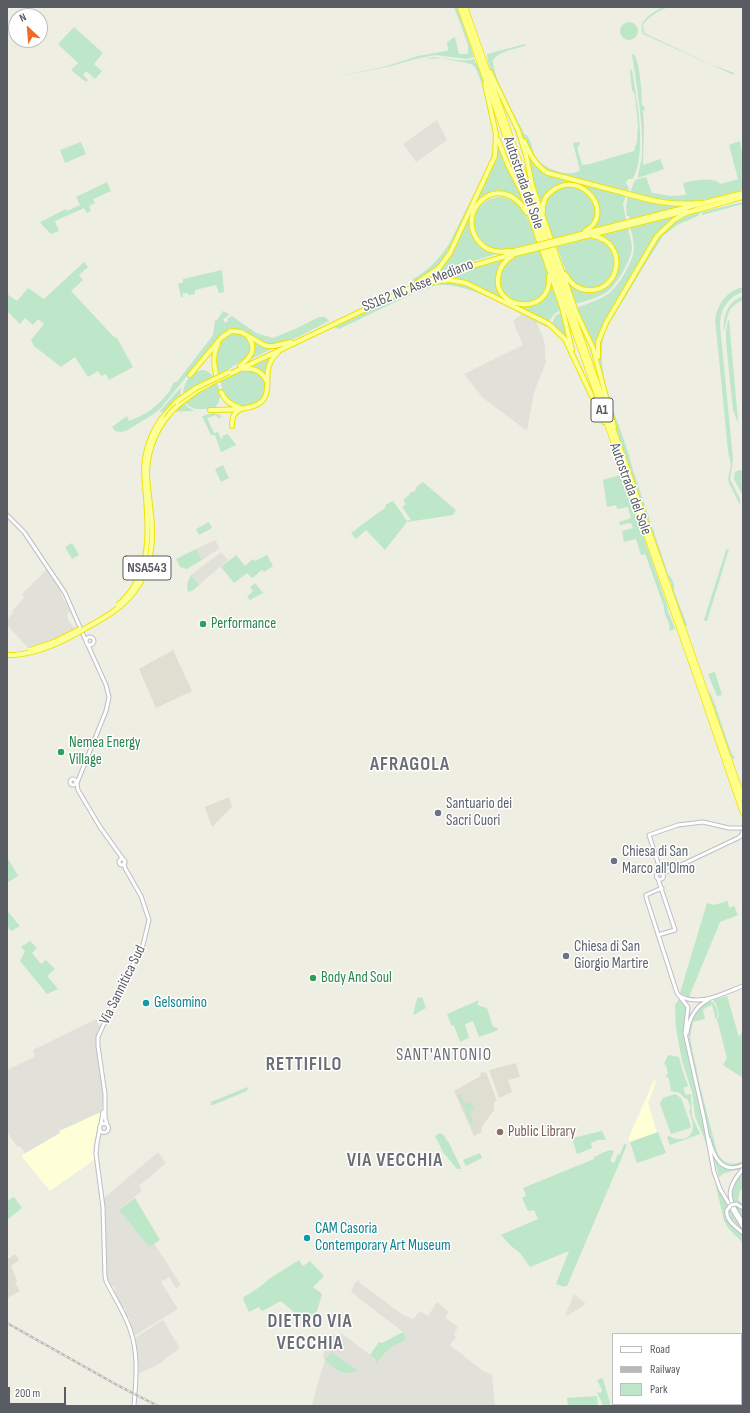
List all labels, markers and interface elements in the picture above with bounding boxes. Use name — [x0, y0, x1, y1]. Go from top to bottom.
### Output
north arrow — [8, 8, 48, 48]
text: N — [17, 11, 28, 25]
street label: Autostrada del Sole — [499, 134, 547, 232]
street label: SS162 NC Asse Mediano — [360, 256, 476, 316]
road number: A1 — [591, 398, 613, 422]
street label: Autostrada del Sole — [605, 441, 655, 537]
road number: NSA543 — [123, 556, 171, 580]
place label: Performance — [211, 615, 276, 633]
marker: Performance — [198, 619, 208, 629]
place label: Nemea Energy Village — [69, 734, 141, 769]
marker: Nemea Energy Village — [56, 747, 66, 757]
district label: AFRAGOLA — [370, 754, 450, 776]
place label: Santuario dei Sacri Cuori — [446, 795, 512, 830]
marker: Santuario dei Sacri Cuori — [433, 808, 443, 818]
place label: Chiesa di San Marco all'Olmo — [622, 843, 695, 878]
marker: Chiesa di San Marco all'Olmo — [609, 856, 619, 866]
place label: Chiesa di San Giorgio Martire — [574, 938, 648, 973]
street label: Via Sannitica Sud — [96, 942, 150, 1028]
marker: Chiesa di San Giorgio Martire — [561, 951, 571, 961]
place label: Body And Soul — [321, 969, 392, 987]
marker: Body And Soul — [308, 973, 318, 983]
place label: Gelsomino — [154, 994, 207, 1012]
marker: Gelsomino — [141, 998, 151, 1008]
district label: SANT'ANTONIO — [396, 1046, 492, 1066]
district label: RETTIFILO — [266, 1054, 342, 1076]
place label: Public Library — [508, 1123, 576, 1141]
marker: Public Library — [495, 1127, 505, 1137]
district label: VIA VECCHIA — [347, 1150, 443, 1172]
place label: CAM Casoria Contemporary Art Museum — [315, 1220, 451, 1255]
marker: CAM Casoria Contemporary Art Museum — [302, 1233, 312, 1243]
district label: DIETRO VIA VECCHIA — [267, 1311, 353, 1355]
legend — [612, 1333, 742, 1405]
text: Road — [650, 1342, 670, 1357]
text: Railway — [650, 1362, 680, 1377]
scale bar — [10, 1379, 68, 1405]
text: Park — [650, 1382, 668, 1397]
text: 200 m — [15, 1386, 40, 1401]

